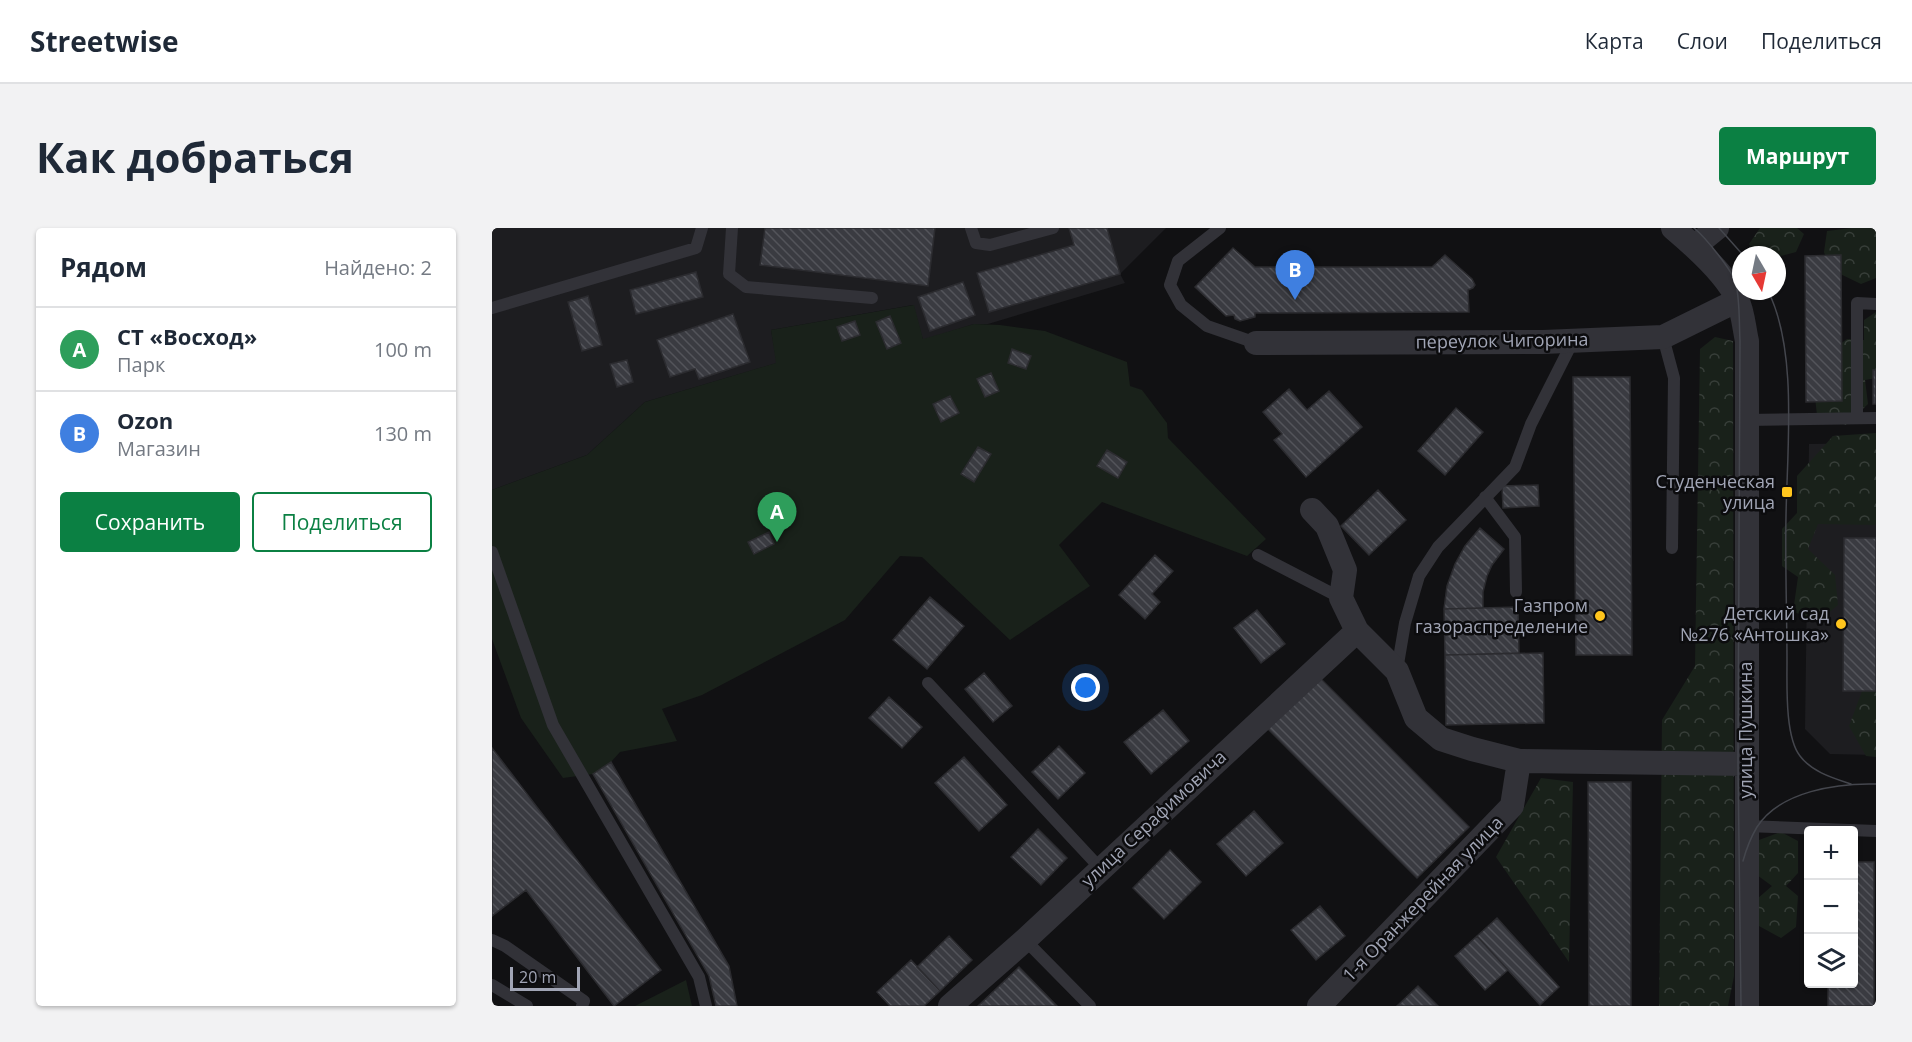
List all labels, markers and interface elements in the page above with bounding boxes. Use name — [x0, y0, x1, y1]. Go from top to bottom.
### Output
text: Streetwise — [30, 22, 179, 60]
text: Карта — [1585, 27, 1644, 55]
text: Слои — [1677, 27, 1728, 55]
text: Поделиться — [1761, 27, 1882, 55]
button: Маршрут — [1719, 127, 1876, 185]
text: Как добраться — [36, 128, 354, 185]
north arrow — [1732, 246, 1786, 300]
text: Рядом — [60, 249, 147, 285]
pin: B — [1276, 250, 1314, 300]
text: Найдено: 2 — [324, 254, 432, 281]
text: СТ «Восход» — [117, 321, 257, 351]
street label: переулок Чигорина — [1415, 326, 1589, 354]
text: A — [73, 336, 86, 363]
text: 100 m — [374, 336, 432, 363]
text: Парк — [117, 351, 165, 378]
text: Ozon — [117, 405, 173, 435]
text: B — [73, 420, 86, 447]
text: 130 m — [374, 420, 432, 447]
text: Магазин — [117, 435, 201, 462]
place label: Студенческая улица — [1655, 469, 1775, 514]
marker: Студенческая улица — [1780, 485, 1794, 499]
button: Сохранить — [60, 492, 240, 552]
button: Поделиться — [252, 492, 432, 552]
pin: A — [758, 492, 796, 542]
place label: Газпром газораспределение — [1415, 593, 1588, 638]
place label: Детский сад №276 «Антошка» — [1680, 601, 1829, 646]
marker: Газпром газораспределение — [1593, 609, 1607, 623]
marker: Детский сад №276 «Антошка» — [1834, 617, 1848, 631]
street label: улица Пушкина — [1733, 662, 1757, 798]
your location — [1071, 673, 1100, 702]
street label: улица Серафимовича — [1076, 745, 1231, 892]
street label: 1-я Оранжерейная улица — [1337, 810, 1508, 986]
map controls — [1804, 826, 1858, 988]
button: + — [1804, 826, 1858, 880]
button: − — [1804, 880, 1858, 934]
button: layers — [1804, 934, 1858, 988]
scale bar — [510, 964, 580, 992]
text: 20 m — [519, 966, 556, 988]

